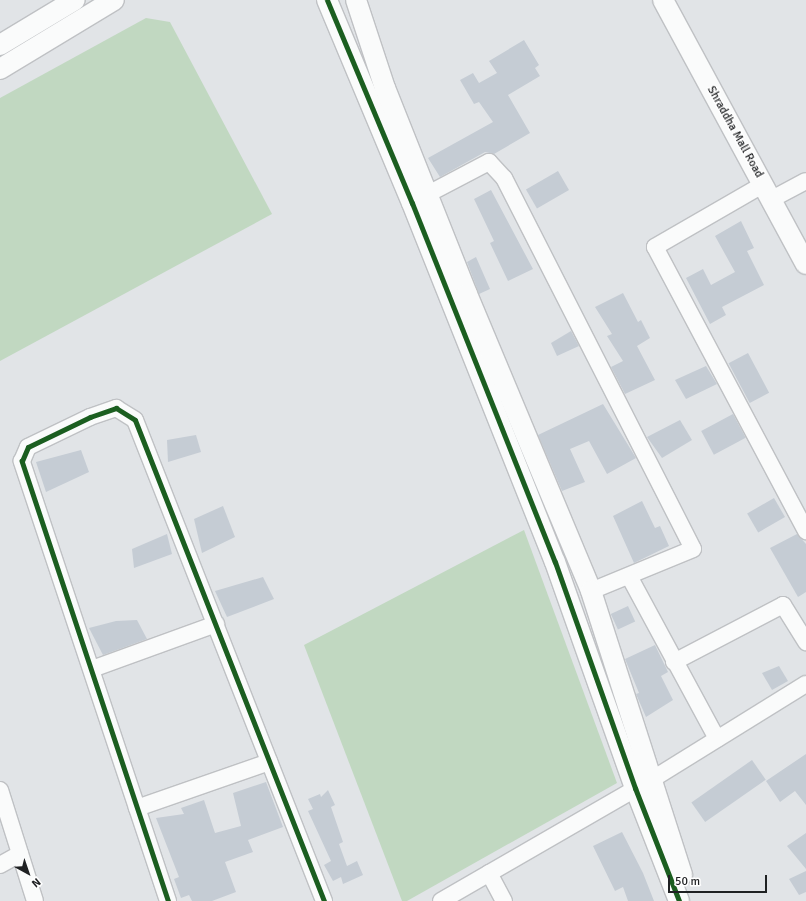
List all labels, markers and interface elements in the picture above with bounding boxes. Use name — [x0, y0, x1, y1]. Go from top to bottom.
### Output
street label: Shraddha Mall Road — [704, 84, 766, 180]
north arrow — [8, 853, 48, 893]
scale bar — [670, 867, 769, 893]
text: 50 m — [675, 874, 700, 889]
text: N — [29, 875, 43, 890]

